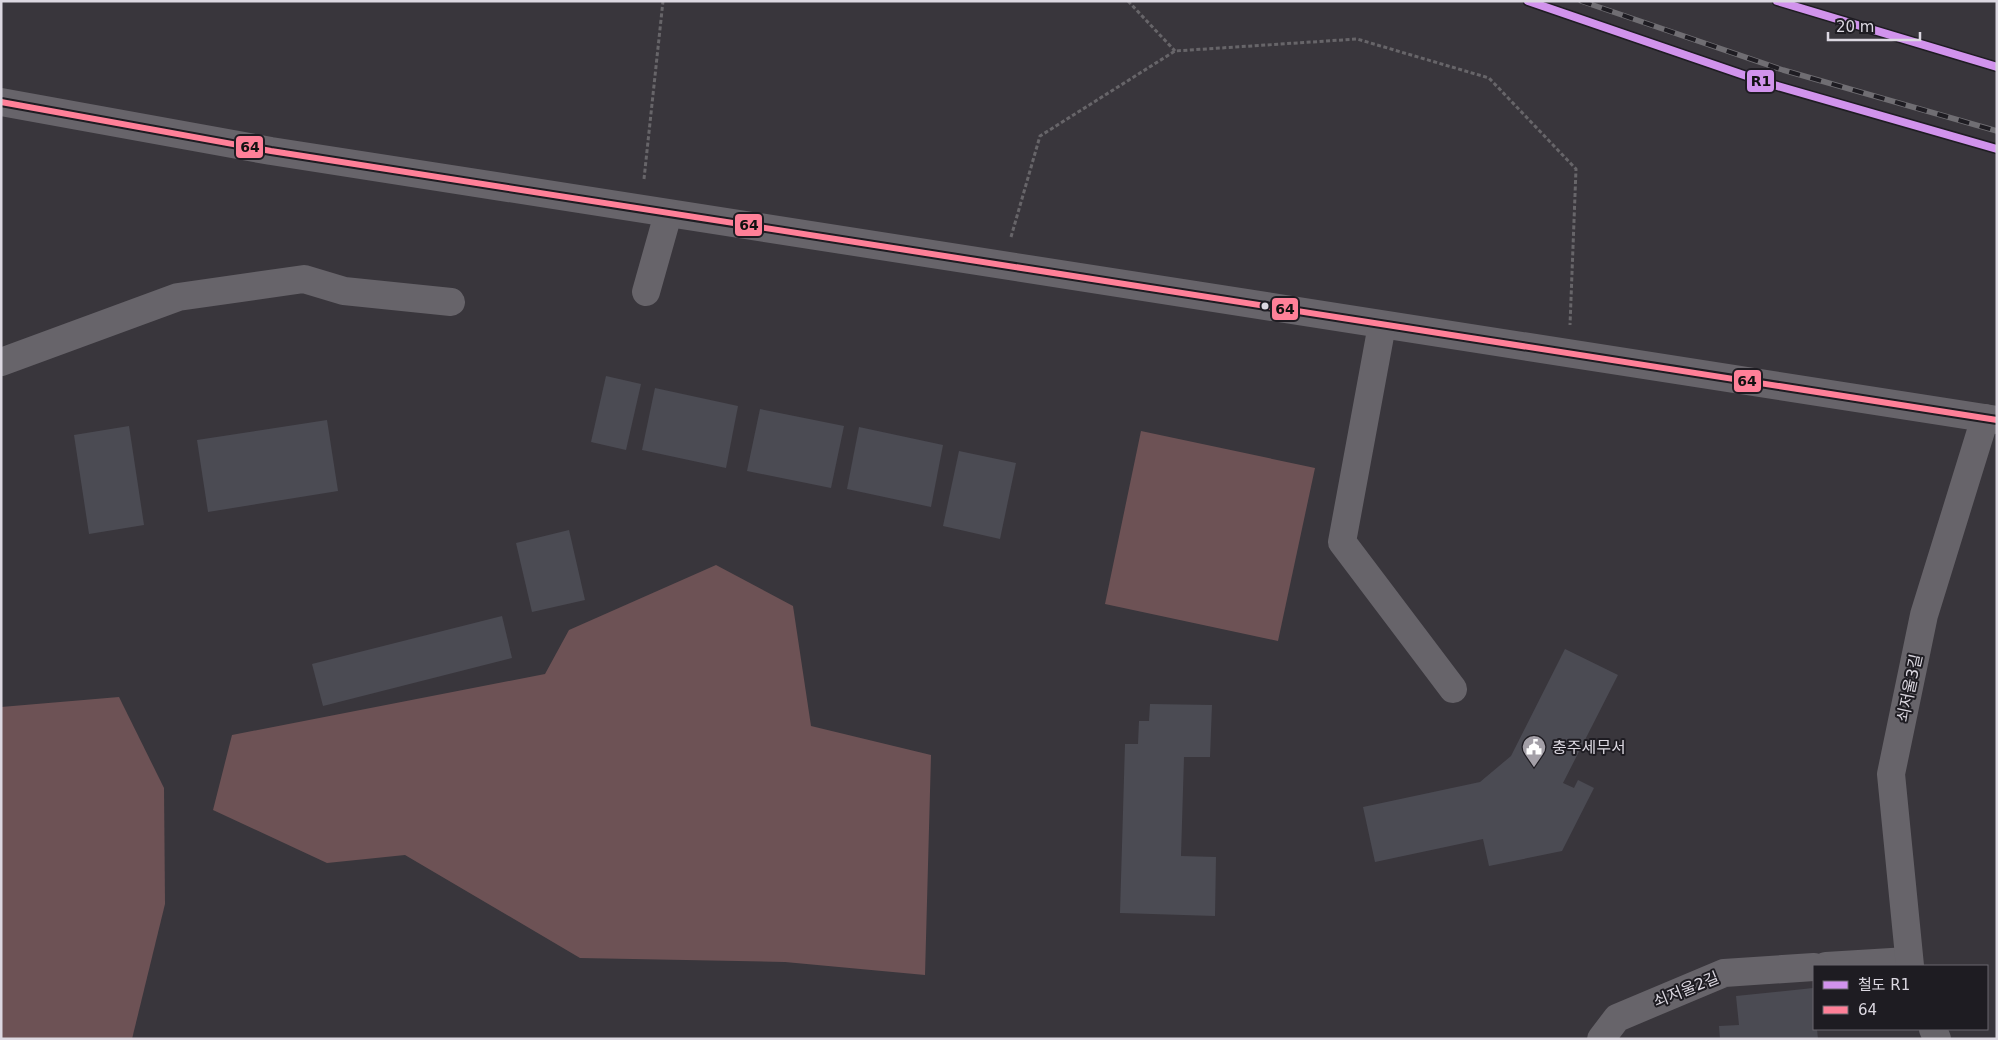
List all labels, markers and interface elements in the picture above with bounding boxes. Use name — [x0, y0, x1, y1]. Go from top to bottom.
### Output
scale bar — [1828, 10, 1920, 42]
text: 20 m — [1836, 18, 1874, 36]
line badge: R1 — [1746, 69, 1775, 93]
text: R1 — [1751, 73, 1771, 89]
line badge: 64 — [235, 135, 264, 159]
text: 64 — [240, 139, 260, 155]
line badge: 64 — [734, 213, 763, 237]
text: 64 — [739, 217, 759, 233]
line badge: 64 — [1271, 297, 1299, 321]
unlabelled marker — [1260, 301, 1270, 311]
text: 64 — [1275, 301, 1295, 317]
line badge: 64 — [1733, 369, 1762, 393]
text: 64 — [1737, 373, 1757, 389]
street label: 쇠저울3길 — [1893, 652, 1926, 724]
public building icon: 충주세무서 — [1521, 734, 1547, 768]
place label: 충주세무서 — [1552, 738, 1626, 757]
legend — [1813, 965, 1988, 1030]
street label: 쇠저울2길 — [1651, 968, 1722, 1011]
text: 철도 R1 — [1858, 976, 1910, 994]
text: 64 — [1858, 1001, 1877, 1019]

